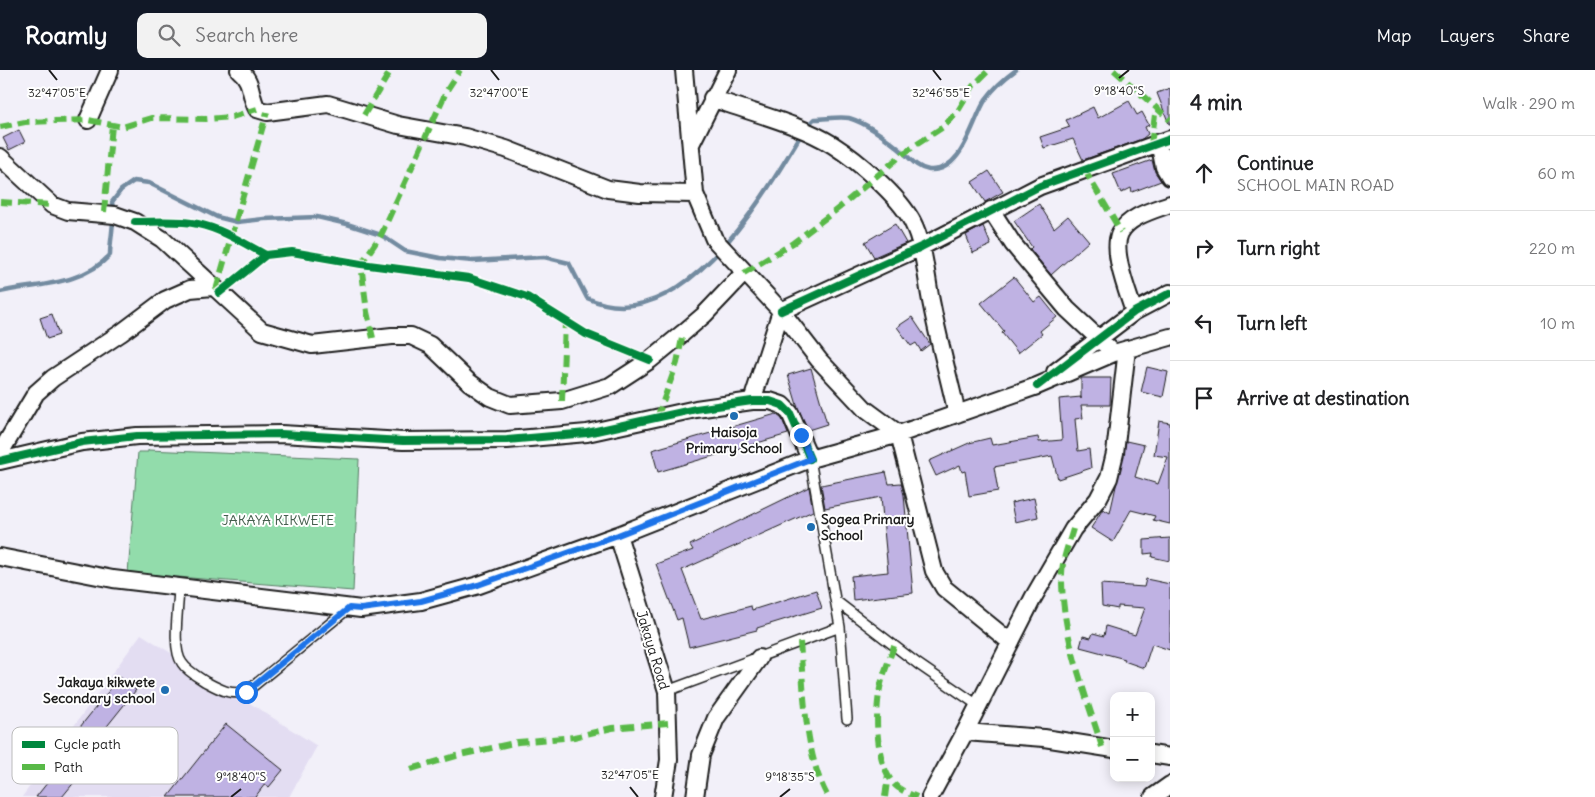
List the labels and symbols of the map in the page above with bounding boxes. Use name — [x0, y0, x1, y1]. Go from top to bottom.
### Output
text: 9°18'40"S — [1094, 83, 1144, 98]
text: 32°47'05"E — [28, 85, 86, 100]
text: 32°47'00"E — [469, 85, 529, 100]
text: 32°46'55"E — [912, 85, 970, 100]
marker: Haisoja Primary School — [728, 410, 740, 422]
place label: Haisoja Primary School — [686, 423, 782, 457]
route end — [790, 424, 813, 447]
place label: Sogea Primary School — [821, 510, 915, 544]
park label: JAKAYA KIKWETE — [222, 511, 334, 529]
marker: Sogea Primary School — [805, 521, 817, 533]
street label: Jakaya Road — [632, 608, 674, 692]
place label: Jakaya kikwete Secondary school — [43, 673, 155, 707]
route start — [235, 681, 258, 704]
marker: Jakaya kikwete Secondary school — [159, 684, 171, 696]
legend — [12, 727, 178, 784]
text: Cycle path — [54, 735, 121, 753]
text: Path — [54, 758, 83, 776]
text: 32°47'05"E — [601, 767, 659, 782]
text: 9°18'40"S — [216, 769, 266, 784]
text: 9°18'35"S — [765, 769, 815, 784]

